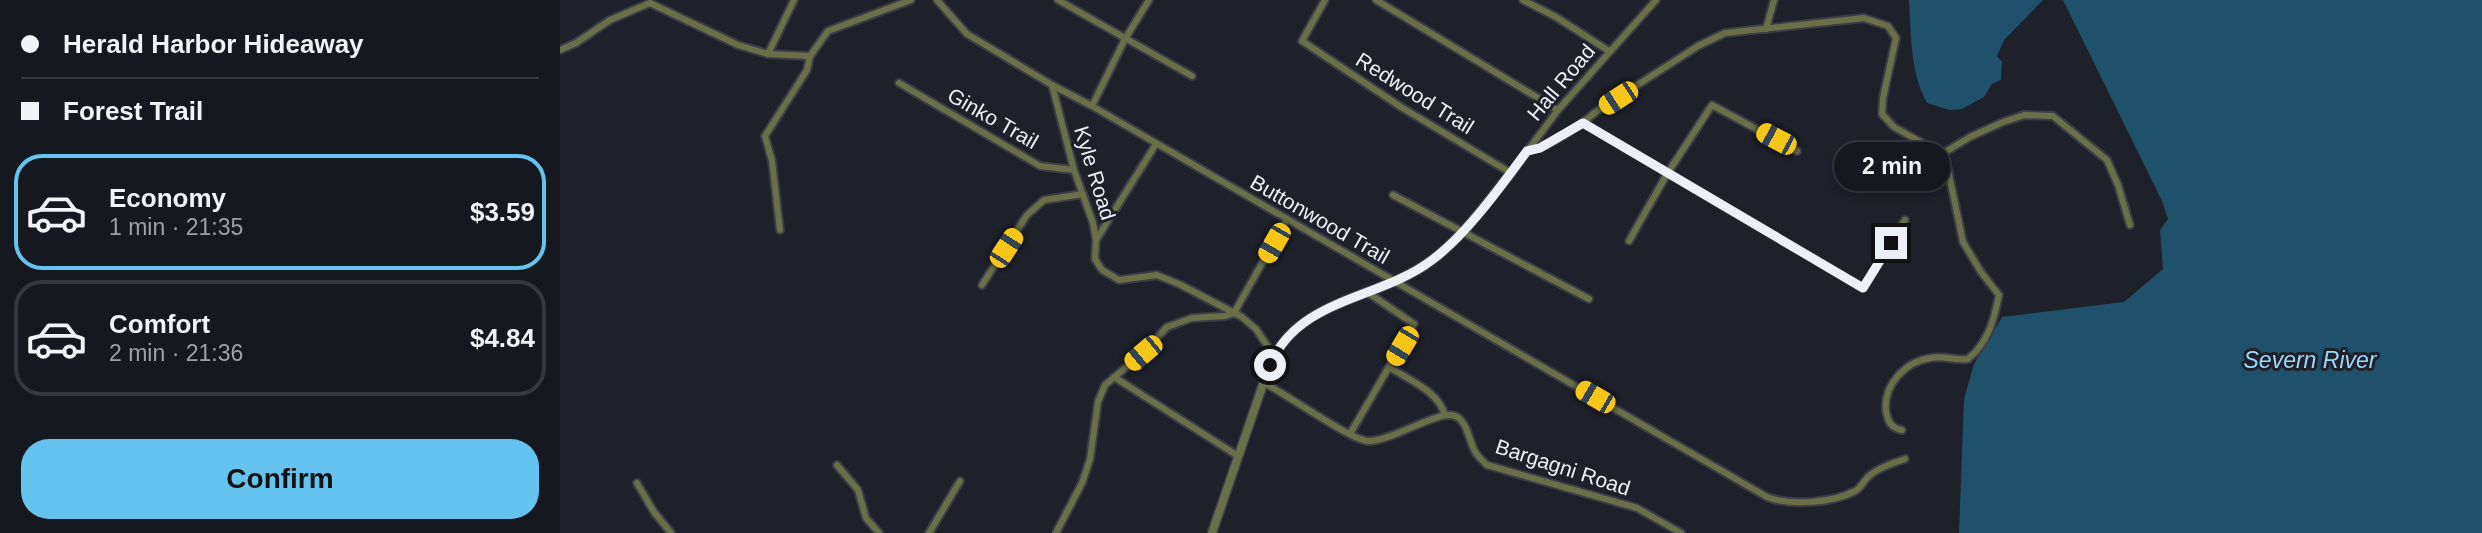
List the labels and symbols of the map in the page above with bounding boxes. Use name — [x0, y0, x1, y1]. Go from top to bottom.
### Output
street label: Hall Road — [1523, 39, 1599, 125]
street label: Redwood Trail — [1352, 48, 1478, 138]
car — [1595, 78, 1642, 118]
street label: Ginko Trail — [944, 83, 1042, 153]
car — [1753, 120, 1800, 158]
street label: Kyle Road — [1070, 123, 1120, 223]
callout: 2 min — [1833, 142, 1949, 190]
street label: Buttonwood Trail — [1247, 170, 1393, 268]
car — [1255, 220, 1294, 266]
car — [986, 225, 1027, 271]
route end — [1875, 227, 1907, 259]
car — [1383, 323, 1422, 369]
car — [1121, 331, 1166, 375]
water label: Severn River — [2244, 347, 2378, 373]
route start — [1254, 349, 1286, 381]
car — [1572, 377, 1619, 417]
street label: Bargagni Road — [1493, 434, 1633, 500]

